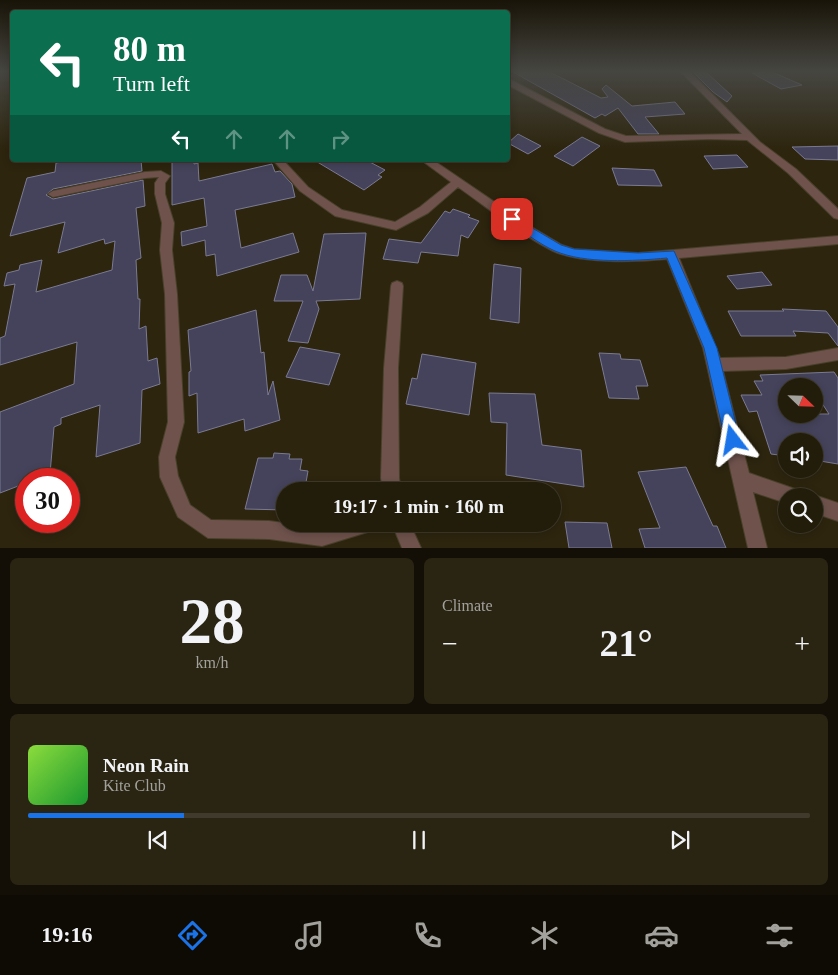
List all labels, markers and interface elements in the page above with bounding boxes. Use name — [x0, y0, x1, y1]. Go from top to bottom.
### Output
icon: left — [30, 30, 95, 95]
text: 80 m — [113, 30, 186, 69]
text: Turn left — [113, 71, 190, 96]
icon: left — [167, 125, 195, 153]
icon: ahead — [220, 125, 248, 153]
icon: ahead — [273, 125, 301, 153]
icon: right — [326, 125, 354, 153]
pin — [491, 198, 533, 240]
icon: arrive — [498, 205, 526, 233]
north arrow — [778, 378, 822, 422]
map controls — [778, 378, 823, 533]
position arrow — [706, 413, 758, 465]
button: sound — [778, 433, 823, 478]
speed limit sign: 30 — [15, 468, 80, 533]
button: search — [778, 488, 823, 533]
text: 19:17 · 1 min · 160 m — [333, 496, 504, 517]
text: 28 — [180, 585, 245, 657]
text: Climate — [442, 597, 493, 614]
text: 21° — [599, 622, 653, 664]
text: − — [442, 628, 458, 659]
text: + — [794, 628, 810, 659]
text: km/h — [196, 654, 228, 671]
text: Neon Rain — [103, 755, 189, 776]
text: Kite Club — [103, 777, 166, 794]
icon: previous — [144, 826, 172, 854]
icon: pause — [405, 826, 433, 854]
icon: next — [666, 826, 694, 854]
icon: directions — [175, 918, 210, 953]
icon: music — [292, 918, 327, 953]
icon: phone — [410, 918, 445, 953]
icon: climate — [527, 918, 562, 953]
icon: car — [644, 918, 679, 953]
icon: filters — [762, 918, 797, 953]
text: 19:16 — [41, 922, 93, 947]

